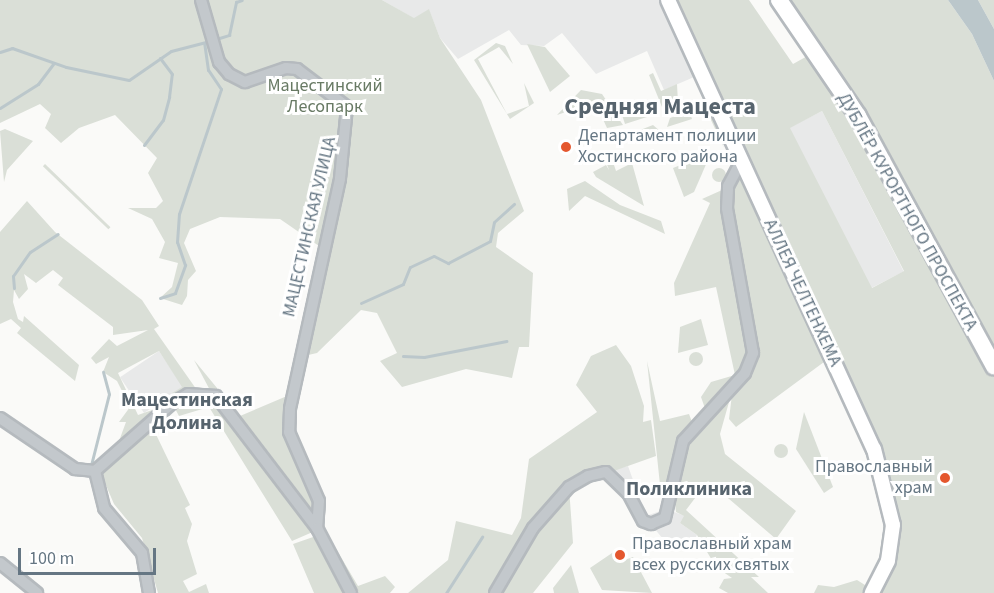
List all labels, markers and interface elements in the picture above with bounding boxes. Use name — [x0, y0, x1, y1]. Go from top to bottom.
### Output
park label: Мацестинский Лесопарк — [267, 76, 383, 118]
street label: ДУБЛЁР КУРОРТНОГО ПРОСПЕКТА — [832, 89, 982, 335]
district label: Средняя Мацеста — [564, 93, 756, 121]
place label: Департамент полиции Хостинского района — [578, 126, 756, 168]
street label: МАЦЕСТИНСКАЯ УЛИЦА — [279, 135, 341, 319]
marker: Департамент полиции Хостинского района — [559, 140, 573, 154]
street label: АЛЛЕЯ ЧЕЛТЕНХЕМА — [758, 216, 846, 370]
district label: Мацестинская Долина — [121, 388, 253, 435]
place label: Православный храм — [815, 457, 933, 500]
marker: Православный храм — [938, 471, 952, 485]
district label: Поликлиника — [626, 477, 752, 501]
place label: Православный храм всех русских святых — [632, 534, 792, 576]
scale bar — [21, 536, 159, 574]
text: 100 m — [29, 546, 74, 571]
marker: Православный храм всех русских святых — [613, 548, 627, 562]

